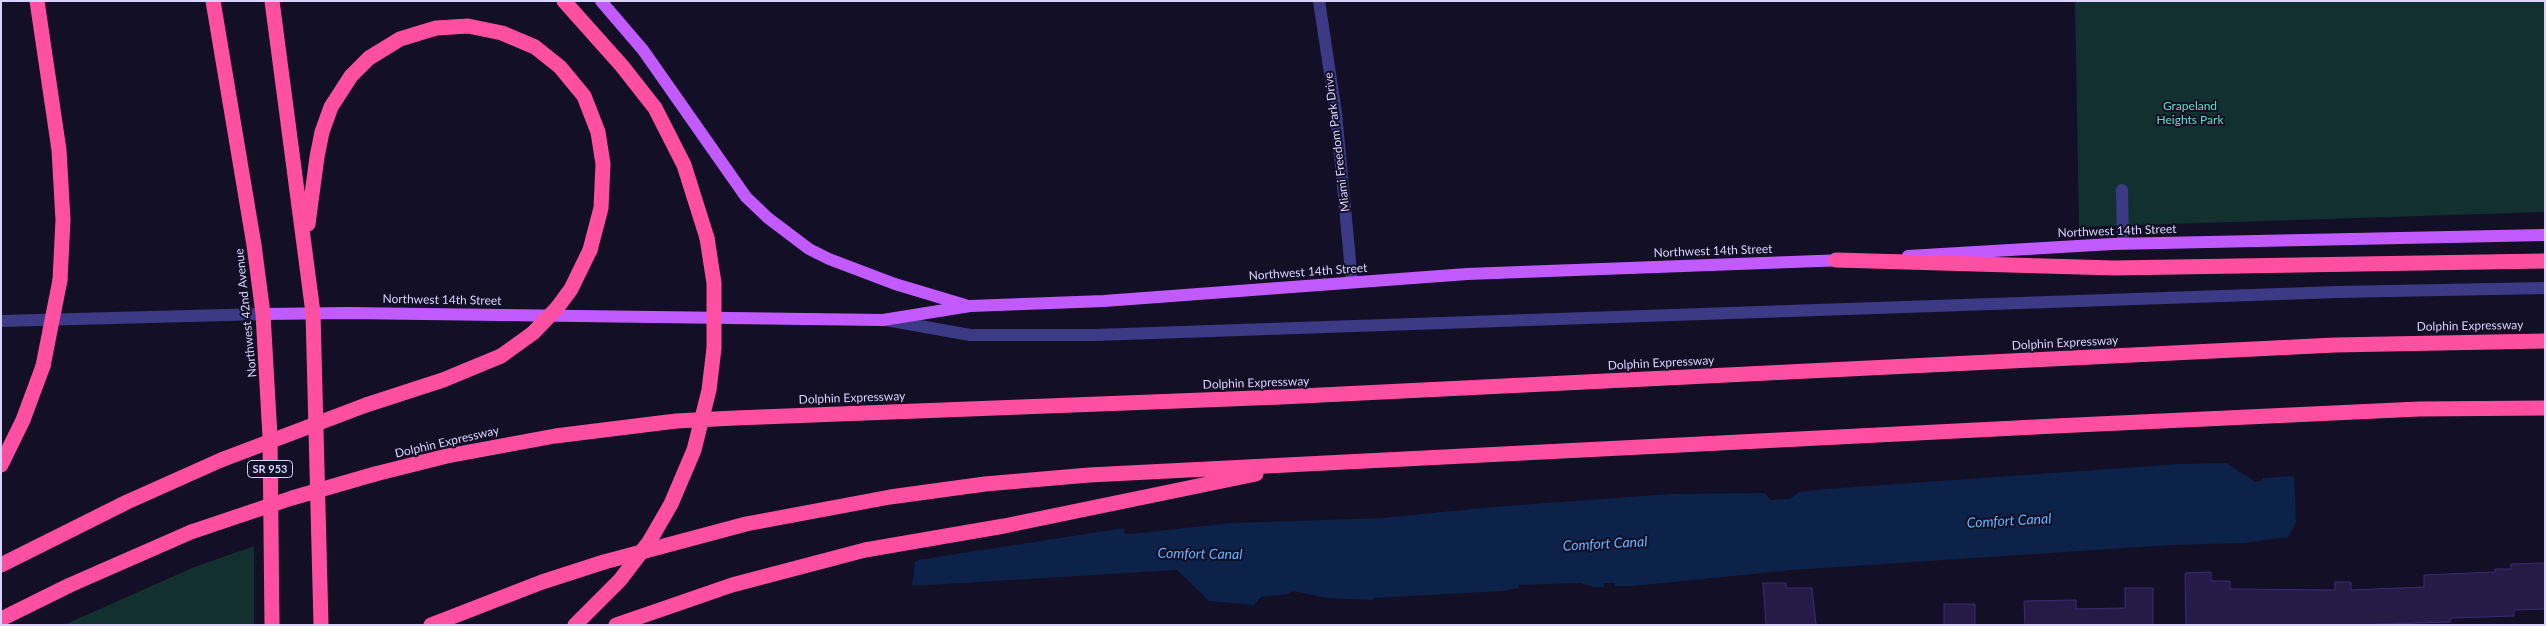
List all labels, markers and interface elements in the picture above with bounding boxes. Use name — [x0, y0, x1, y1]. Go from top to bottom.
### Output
street label: Miami Freedom Park Drive — [1321, 71, 1353, 213]
park label: Grapeland Heights Park — [2156, 99, 2224, 127]
street label: Northwest 14th Street — [2057, 222, 2177, 240]
street label: Northwest 14th Street — [1653, 242, 1773, 260]
street label: Northwest 42nd Avenue — [232, 248, 260, 378]
street label: Northwest 14th Street — [1248, 261, 1368, 283]
street label: Northwest 14th Street — [382, 292, 502, 308]
street label: Dolphin Expressway — [2417, 318, 2523, 334]
street label: Dolphin Expressway — [2011, 333, 2119, 353]
street label: Dolphin Expressway — [1607, 353, 1715, 373]
street label: Dolphin Expressway — [1202, 374, 1310, 392]
street label: Dolphin Expressway — [798, 389, 906, 407]
street label: Dolphin Expressway — [393, 423, 501, 461]
road number: SR 953 — [248, 460, 292, 478]
water label: Comfort Canal — [1966, 510, 2052, 532]
water label: Comfort Canal — [1562, 533, 1648, 555]
water label: Comfort Canal — [1157, 545, 1243, 563]

